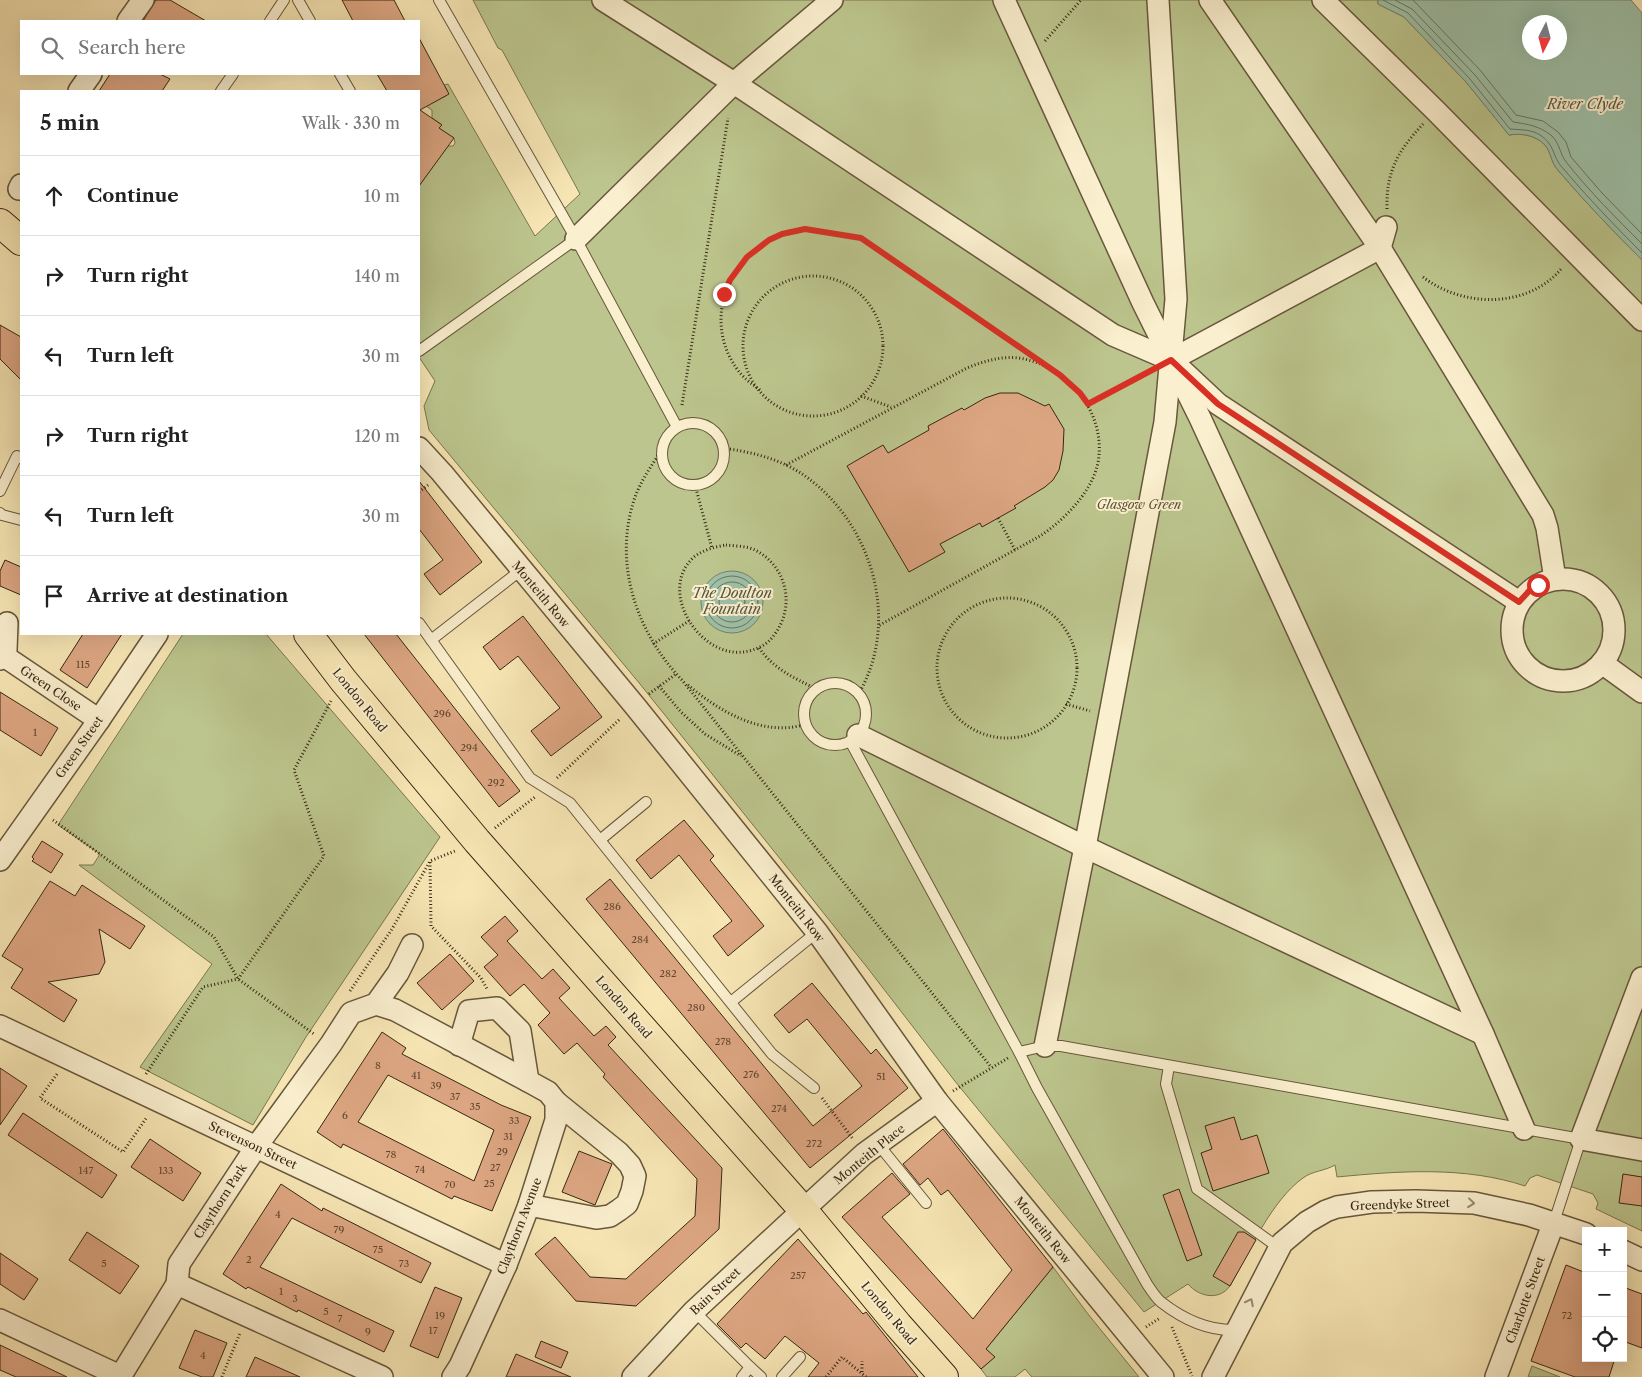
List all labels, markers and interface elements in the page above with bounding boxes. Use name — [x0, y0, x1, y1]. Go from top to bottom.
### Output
north arrow — [1522, 15, 1567, 60]
search box — [20, 20, 420, 75]
icon: search — [38, 34, 66, 62]
text: Search here — [78, 36, 186, 59]
water label: River Clyde — [1546, 95, 1624, 113]
text: 5 min — [40, 110, 100, 135]
text: Walk · 330 m — [302, 113, 400, 133]
icon: ahead — [40, 182, 68, 210]
text: Continue — [87, 184, 179, 207]
text: 10 m — [364, 186, 400, 206]
icon: right — [40, 262, 68, 290]
text: Turn right — [87, 264, 188, 287]
text: 140 m — [355, 266, 400, 286]
route end — [713, 283, 736, 306]
icon: left — [40, 342, 68, 370]
text: Turn left — [87, 344, 174, 367]
text: 30 m — [362, 346, 400, 366]
icon: right — [40, 422, 68, 450]
text: Turn right — [87, 424, 188, 447]
text: 120 m — [355, 426, 400, 446]
park label: Glasgow Green — [1097, 497, 1181, 512]
icon: left — [40, 502, 68, 530]
text: Turn left — [87, 504, 174, 527]
text: 30 m — [362, 506, 400, 526]
street label: Monteith Row — [509, 558, 574, 631]
route start — [1527, 574, 1550, 597]
icon: arrive — [40, 582, 68, 610]
text: Arrive at destination — [87, 584, 288, 607]
water label: The Doulton Fountain — [692, 584, 772, 618]
house number: 115 — [76, 658, 90, 671]
street label: Green Close — [17, 662, 85, 714]
street label: London Road — [330, 665, 391, 735]
house number: 296 — [433, 707, 451, 720]
street label: Green Street — [52, 712, 106, 781]
house number: 1 — [33, 726, 38, 739]
house number: 294 — [460, 741, 478, 754]
house number: 292 — [487, 776, 505, 789]
street label: Monteith Row — [766, 871, 829, 946]
house number: 286 — [603, 900, 621, 913]
house number: 284 — [631, 933, 649, 946]
house number: 282 — [659, 967, 677, 980]
street label: London Road — [593, 973, 656, 1042]
house number: 280 — [687, 1001, 705, 1014]
house number: 278 — [715, 1035, 731, 1048]
house number: 8 — [375, 1059, 381, 1072]
house number: 276 — [743, 1068, 759, 1081]
house number: 41 — [411, 1069, 422, 1082]
house number: 51 — [876, 1070, 887, 1083]
house number: 39 — [430, 1079, 442, 1092]
house number: 37 — [450, 1090, 460, 1103]
house number: 35 — [470, 1100, 480, 1113]
house number: 274 — [771, 1102, 787, 1115]
house number: 6 — [342, 1109, 348, 1122]
house number: 33 — [508, 1114, 520, 1127]
street label: Stevenson Street — [206, 1118, 300, 1172]
street label: Monteith Place — [830, 1121, 908, 1187]
house number: 31 — [503, 1130, 514, 1143]
house number: 272 — [806, 1137, 822, 1150]
house number: 29 — [496, 1145, 508, 1158]
house number: 78 — [386, 1148, 396, 1161]
street label: Claythorn Park — [190, 1160, 250, 1241]
house number: 27 — [490, 1161, 500, 1174]
house number: 74 — [415, 1163, 425, 1176]
house number: 147 — [79, 1164, 94, 1177]
house number: 133 — [158, 1164, 174, 1177]
street label: Claythorn Avenue — [494, 1175, 544, 1277]
house number: 25 — [483, 1177, 495, 1190]
house number: 70 — [444, 1178, 456, 1191]
street label: Monteith Row — [1011, 1193, 1075, 1267]
street label: Greendyke Street — [1350, 1195, 1451, 1213]
one-way arrow — [1467, 1197, 1475, 1208]
house number: 4 — [275, 1208, 281, 1221]
house number: 79 — [334, 1223, 345, 1236]
map controls — [1582, 1227, 1627, 1362]
button: + — [1582, 1227, 1627, 1272]
house number: 75 — [373, 1243, 383, 1256]
house number: 2 — [246, 1253, 252, 1266]
street label: Charlotte Street — [1502, 1254, 1548, 1346]
house number: 5 — [101, 1257, 107, 1270]
house number: 73 — [399, 1257, 409, 1270]
street label: Bain Street — [687, 1263, 744, 1318]
house number: 257 — [790, 1269, 806, 1282]
button: − — [1582, 1272, 1627, 1317]
street label: London Road — [858, 1278, 920, 1348]
house number: 1 — [279, 1285, 284, 1298]
house number: 3 — [292, 1292, 298, 1305]
one-way arrow — [1244, 1298, 1254, 1307]
house number: 5 — [323, 1305, 329, 1318]
house number: 19 — [435, 1309, 445, 1322]
house number: 72 — [1562, 1309, 1573, 1322]
house number: 7 — [338, 1312, 343, 1325]
button: locate — [1582, 1317, 1627, 1362]
house number: 17 — [428, 1324, 438, 1337]
house number: 9 — [365, 1325, 371, 1338]
house number: 4 — [200, 1349, 206, 1362]

